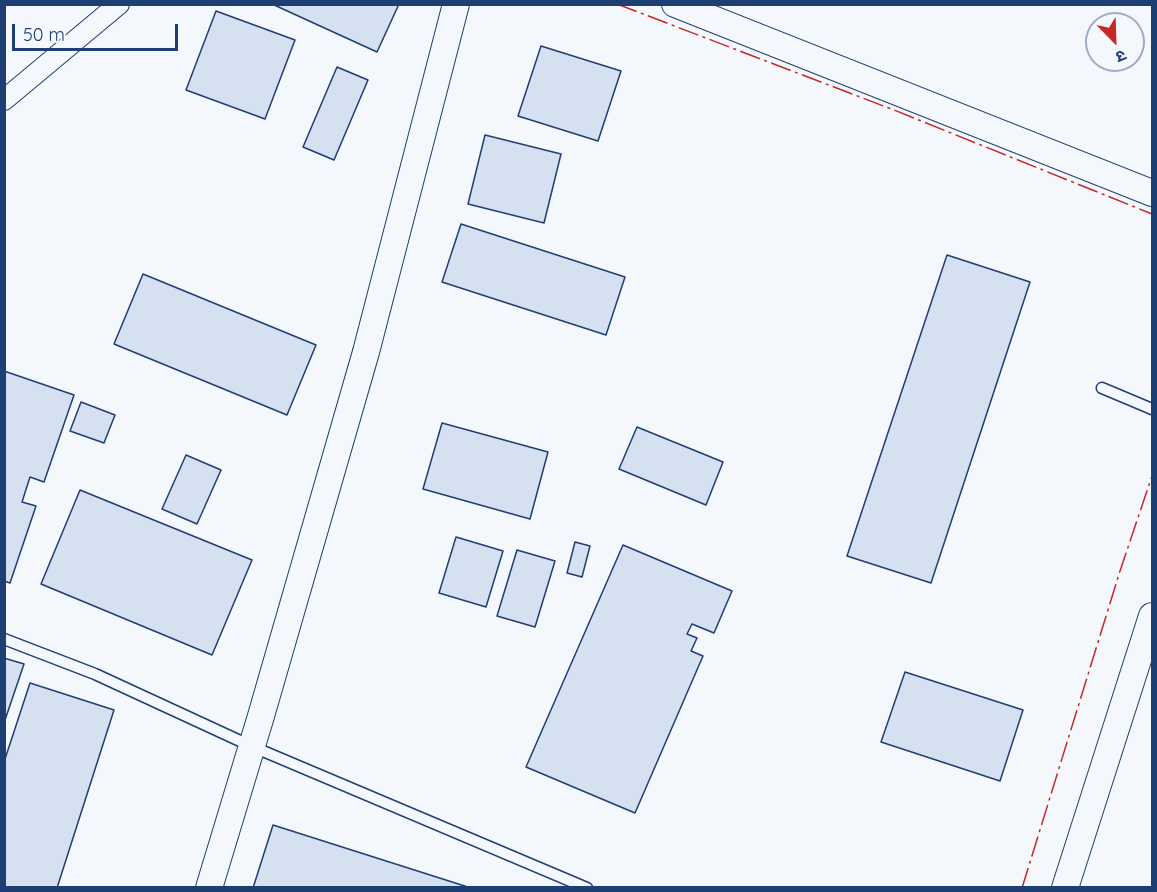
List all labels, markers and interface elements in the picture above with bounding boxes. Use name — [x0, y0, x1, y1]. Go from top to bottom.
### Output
scale bar — [15, 12, 182, 50]
north arrow — [1085, 12, 1145, 72]
text: 50 m — [23, 23, 65, 46]
text: उ — [1113, 46, 1129, 68]

